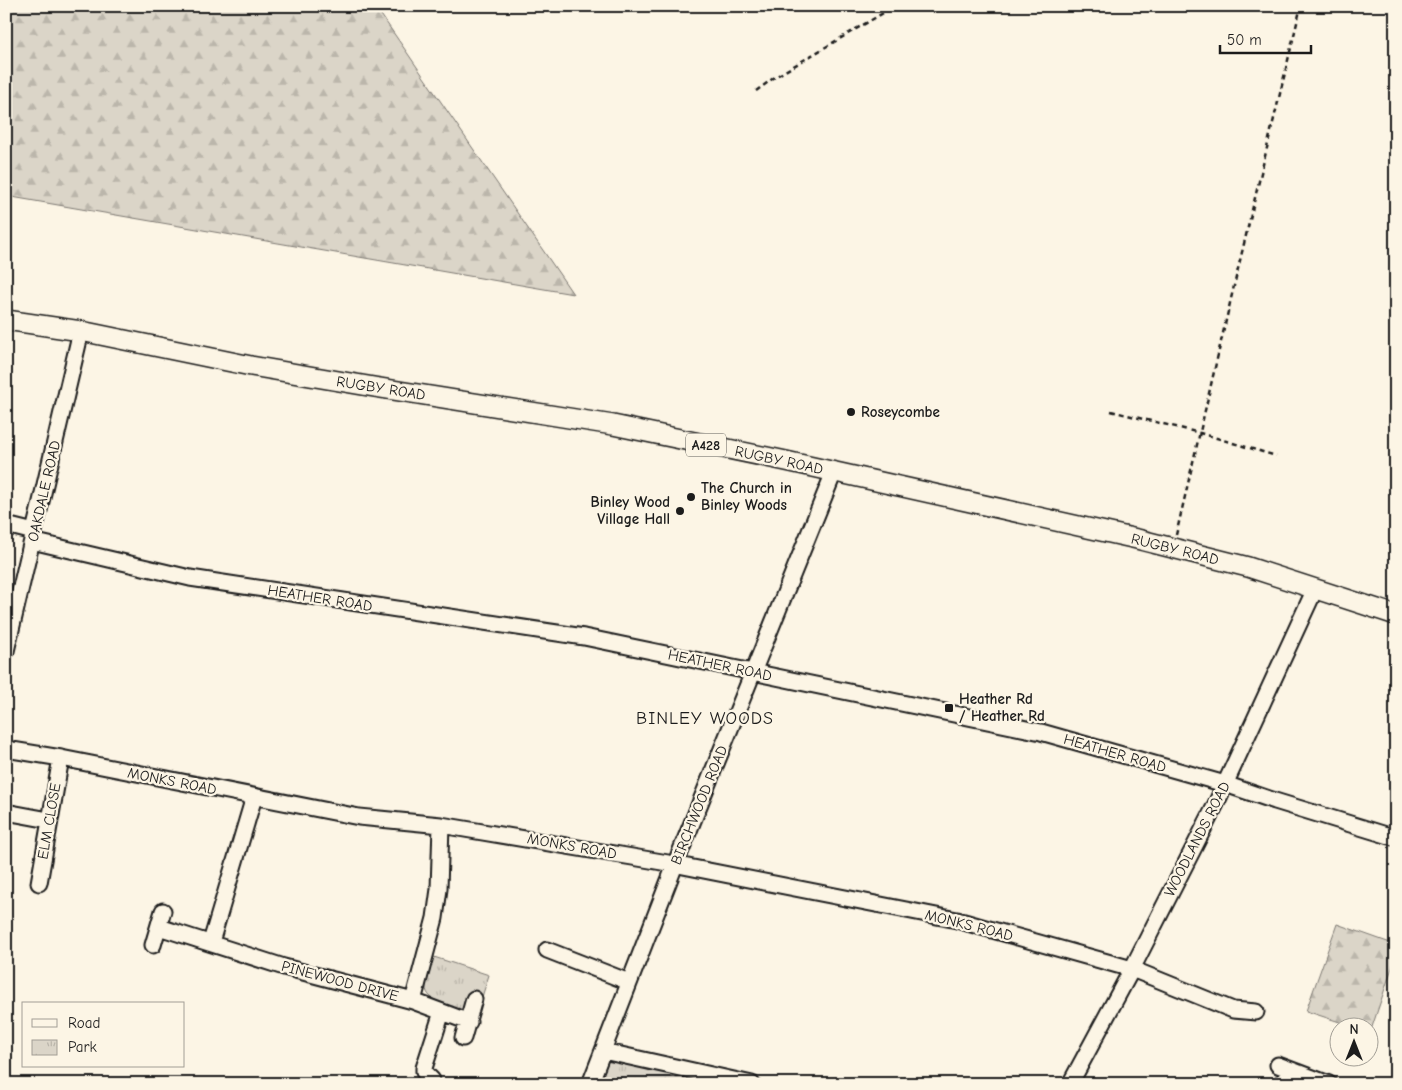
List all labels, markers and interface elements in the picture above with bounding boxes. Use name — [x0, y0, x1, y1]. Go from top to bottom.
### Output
scale bar — [1220, 22, 1311, 54]
text: 50 m — [1227, 31, 1262, 49]
street label: RUGBY ROAD — [335, 372, 427, 404]
place label: Roseycombe — [861, 403, 940, 421]
marker: Roseycombe — [845, 406, 857, 418]
road number: A428 — [686, 434, 726, 456]
street label: OAKDALE ROAD — [24, 439, 64, 543]
street label: RUGBY ROAD — [733, 442, 825, 478]
place label: The Church in Binley Woods — [701, 479, 792, 514]
marker: The Church in Binley Woods — [685, 491, 697, 503]
place label: Binley Wood Village Hall — [590, 493, 670, 528]
marker: Binley Wood Village Hall — [674, 505, 686, 517]
street label: RUGBY ROAD — [1129, 529, 1221, 569]
street label: HEATHER ROAD — [266, 581, 374, 615]
street label: HEATHER ROAD — [666, 645, 774, 685]
place label: Heather Rd / Heather Rd — [959, 690, 1045, 725]
marker: Heather Rd / Heather Rd — [943, 702, 955, 714]
district label: BINLEY WOODS — [636, 708, 774, 729]
street label: HEATHER ROAD — [1062, 730, 1168, 776]
street label: BIRCHWOOD ROAD — [667, 743, 731, 867]
street label: MONKS ROAD — [126, 764, 218, 798]
street label: WOODLANDS ROAD — [1160, 778, 1234, 900]
street label: ELM CLOSE — [33, 781, 65, 861]
street label: MONKS ROAD — [526, 829, 618, 863]
street label: MONKS ROAD — [923, 905, 1015, 945]
street label: PINEWOOD DRIVE — [279, 957, 401, 1005]
legend — [22, 1002, 185, 1068]
text: Road — [68, 1014, 100, 1032]
north arrow — [1330, 1018, 1380, 1068]
text: N — [1349, 1021, 1359, 1038]
text: Park — [68, 1038, 97, 1056]

